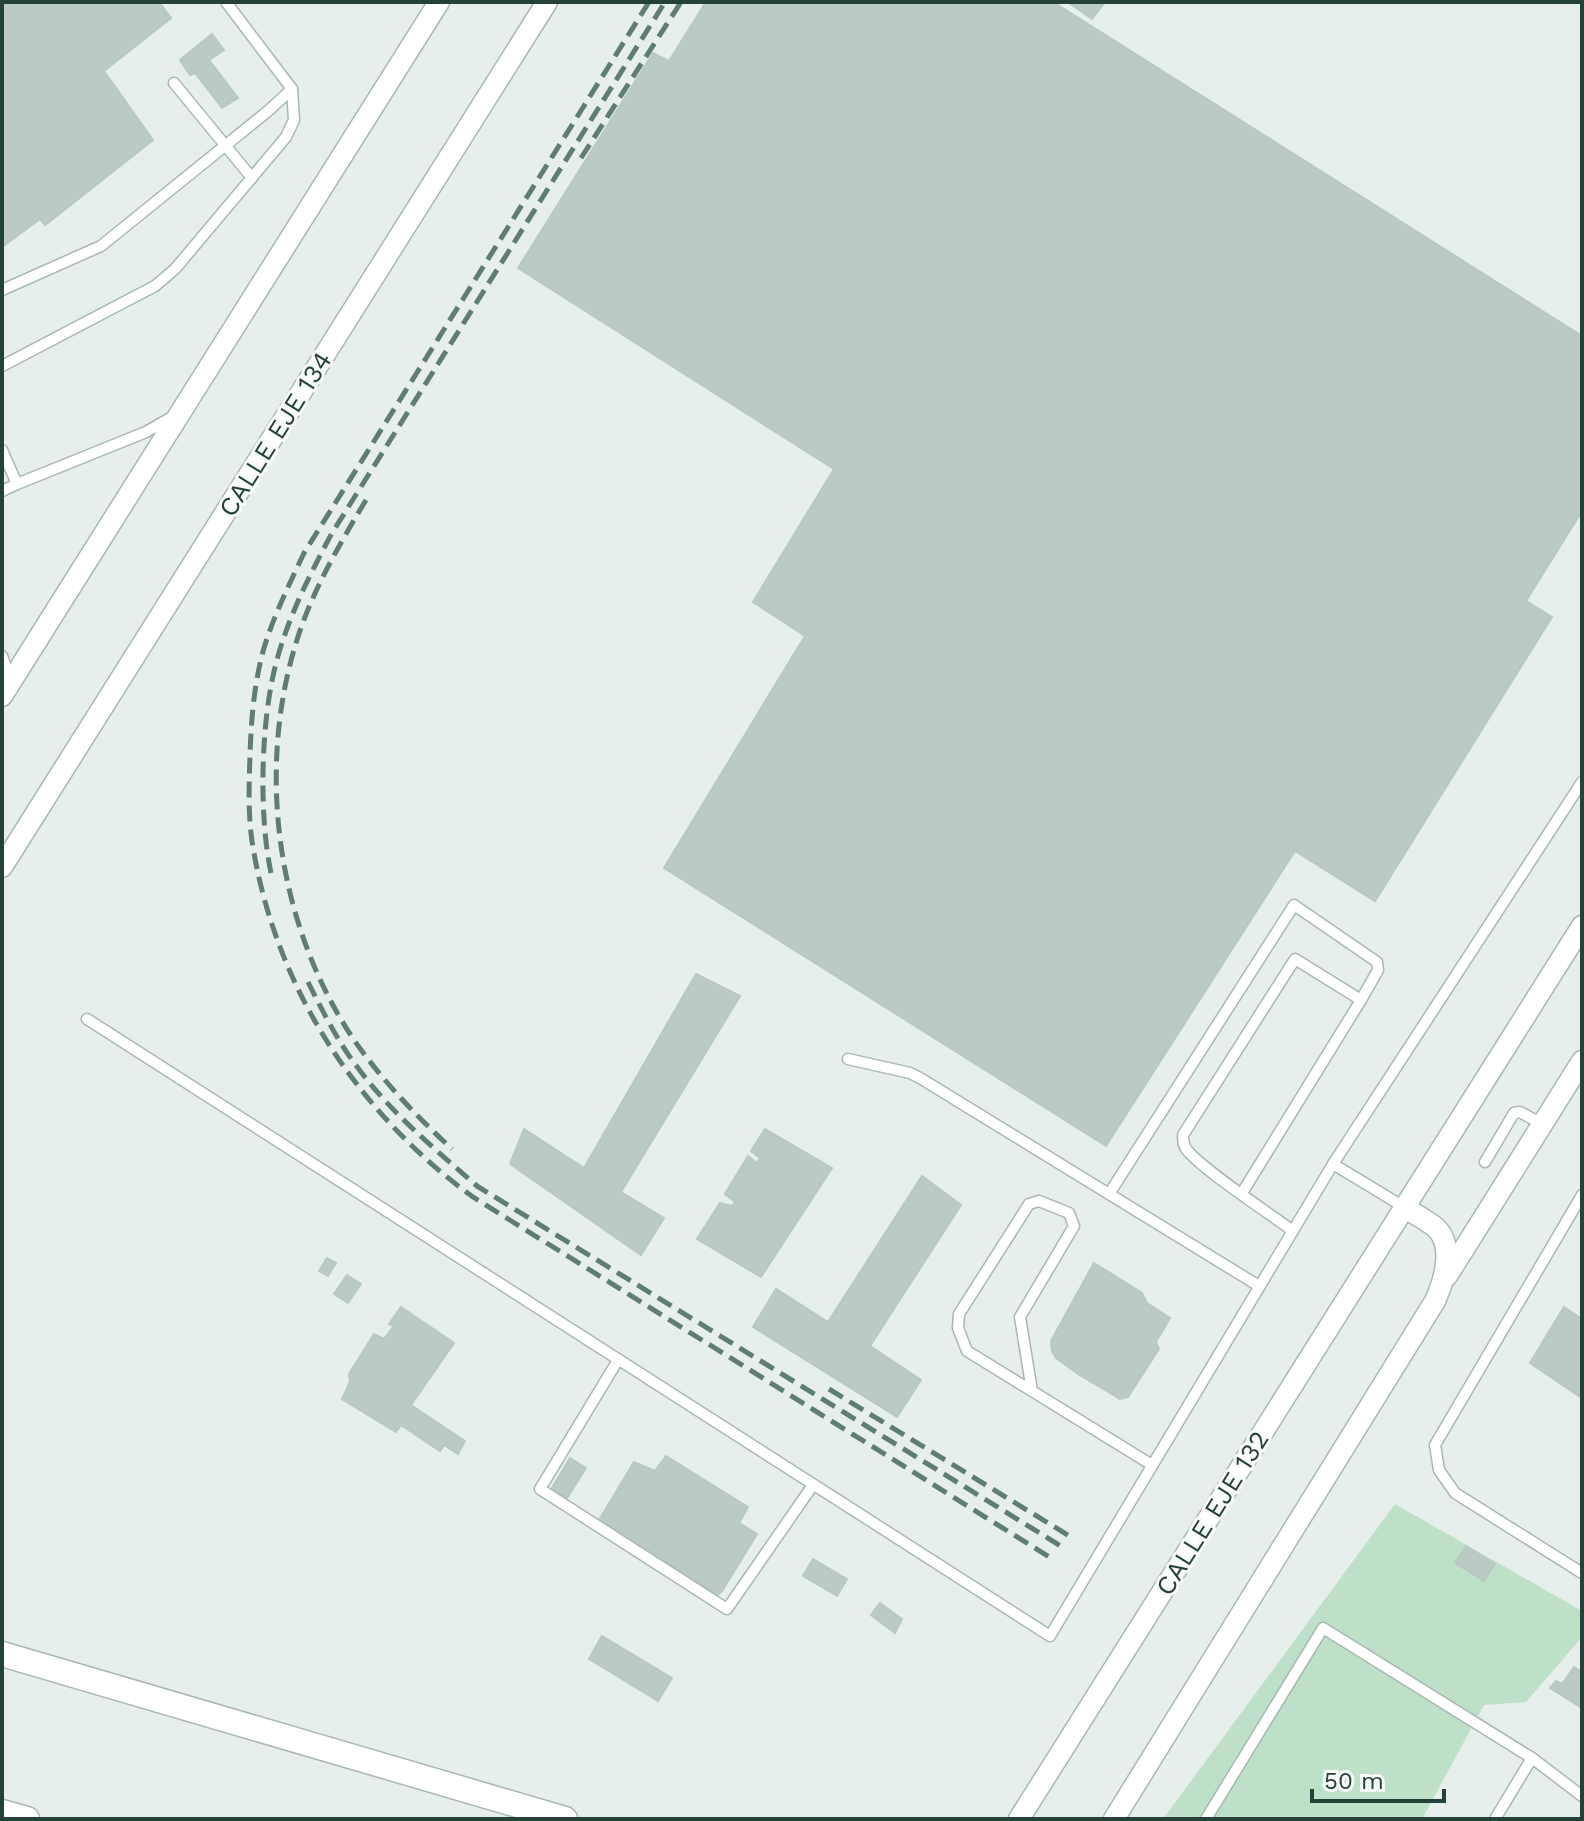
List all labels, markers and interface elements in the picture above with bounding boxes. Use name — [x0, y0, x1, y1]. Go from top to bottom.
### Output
street label: CALLE EJE 134 — [212, 346, 338, 522]
street label: CALLE EJE 132 — [1149, 1425, 1275, 1601]
scale bar — [1312, 1753, 1444, 1803]
text: 50 m — [1324, 1767, 1384, 1795]

